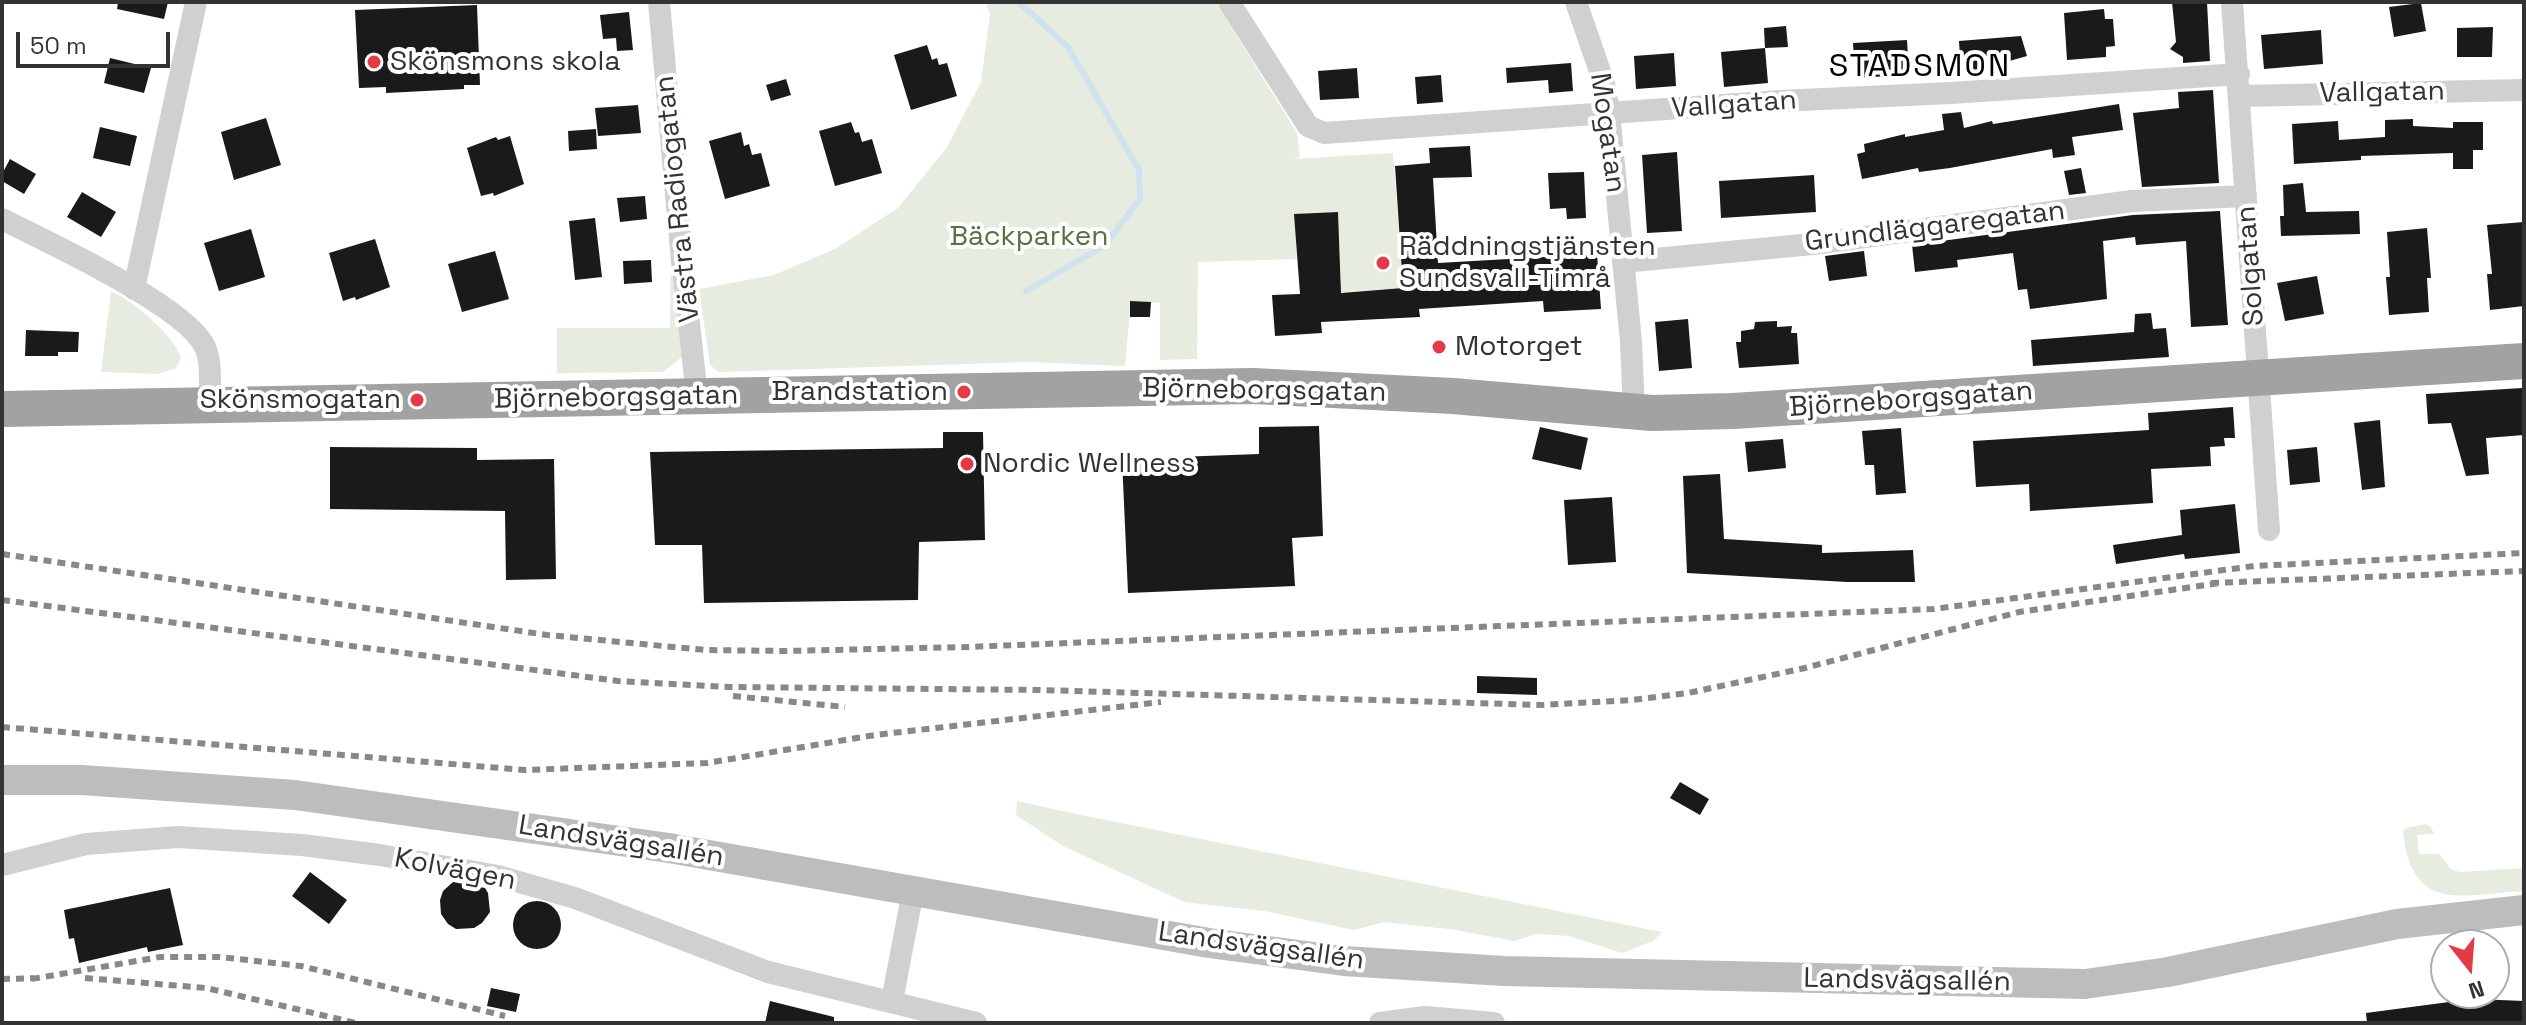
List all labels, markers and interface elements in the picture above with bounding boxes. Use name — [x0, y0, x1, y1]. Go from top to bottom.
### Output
scale bar — [20, 16, 174, 66]
text: 50 m — [30, 30, 87, 61]
place label: Skönsmons skola — [390, 45, 621, 79]
district label: STADSMON — [1829, 48, 2011, 86]
marker: Skönsmons skola — [365, 53, 383, 71]
street label: Mogatan — [1582, 71, 1632, 195]
street label: Västra Radiogatan — [648, 74, 708, 324]
street label: Vallgatan — [2319, 75, 2445, 111]
street label: Vallgatan — [1670, 84, 1798, 126]
street label: Grundläggaregatan — [1803, 194, 2067, 260]
street label: Solgatan — [2230, 205, 2272, 327]
park label: Bäckparken — [950, 220, 1108, 254]
place label: Räddningstjänsten Sundsvall-Timrå — [1399, 230, 1656, 296]
marker: Räddningstjänsten Sundsvall-Timrå — [1374, 254, 1392, 272]
place label: Motorget — [1455, 330, 1583, 364]
marker: Motorget — [1430, 338, 1448, 356]
street label: Björneborgsgatan — [1142, 372, 1386, 410]
place label: Brandstation — [771, 375, 948, 409]
street label: Björneborgsgatan — [1788, 375, 2034, 425]
street label: Björneborgsgatan — [494, 379, 738, 417]
place label: Skönsmogatan — [200, 383, 401, 417]
marker: Brandstation — [955, 383, 973, 401]
marker: Skönsmogatan — [408, 391, 426, 409]
place label: Nordic Wellness — [983, 447, 1195, 481]
marker: Nordic Wellness — [958, 455, 976, 473]
street label: Landsvägsallén — [516, 809, 726, 875]
street label: Kolvägen — [392, 842, 518, 898]
street label: Landsvägsallén — [1156, 916, 1366, 978]
north arrow — [2430, 929, 2510, 1009]
street label: Landsvägsallén — [1803, 962, 2011, 1000]
text: N — [2465, 974, 2488, 1006]

